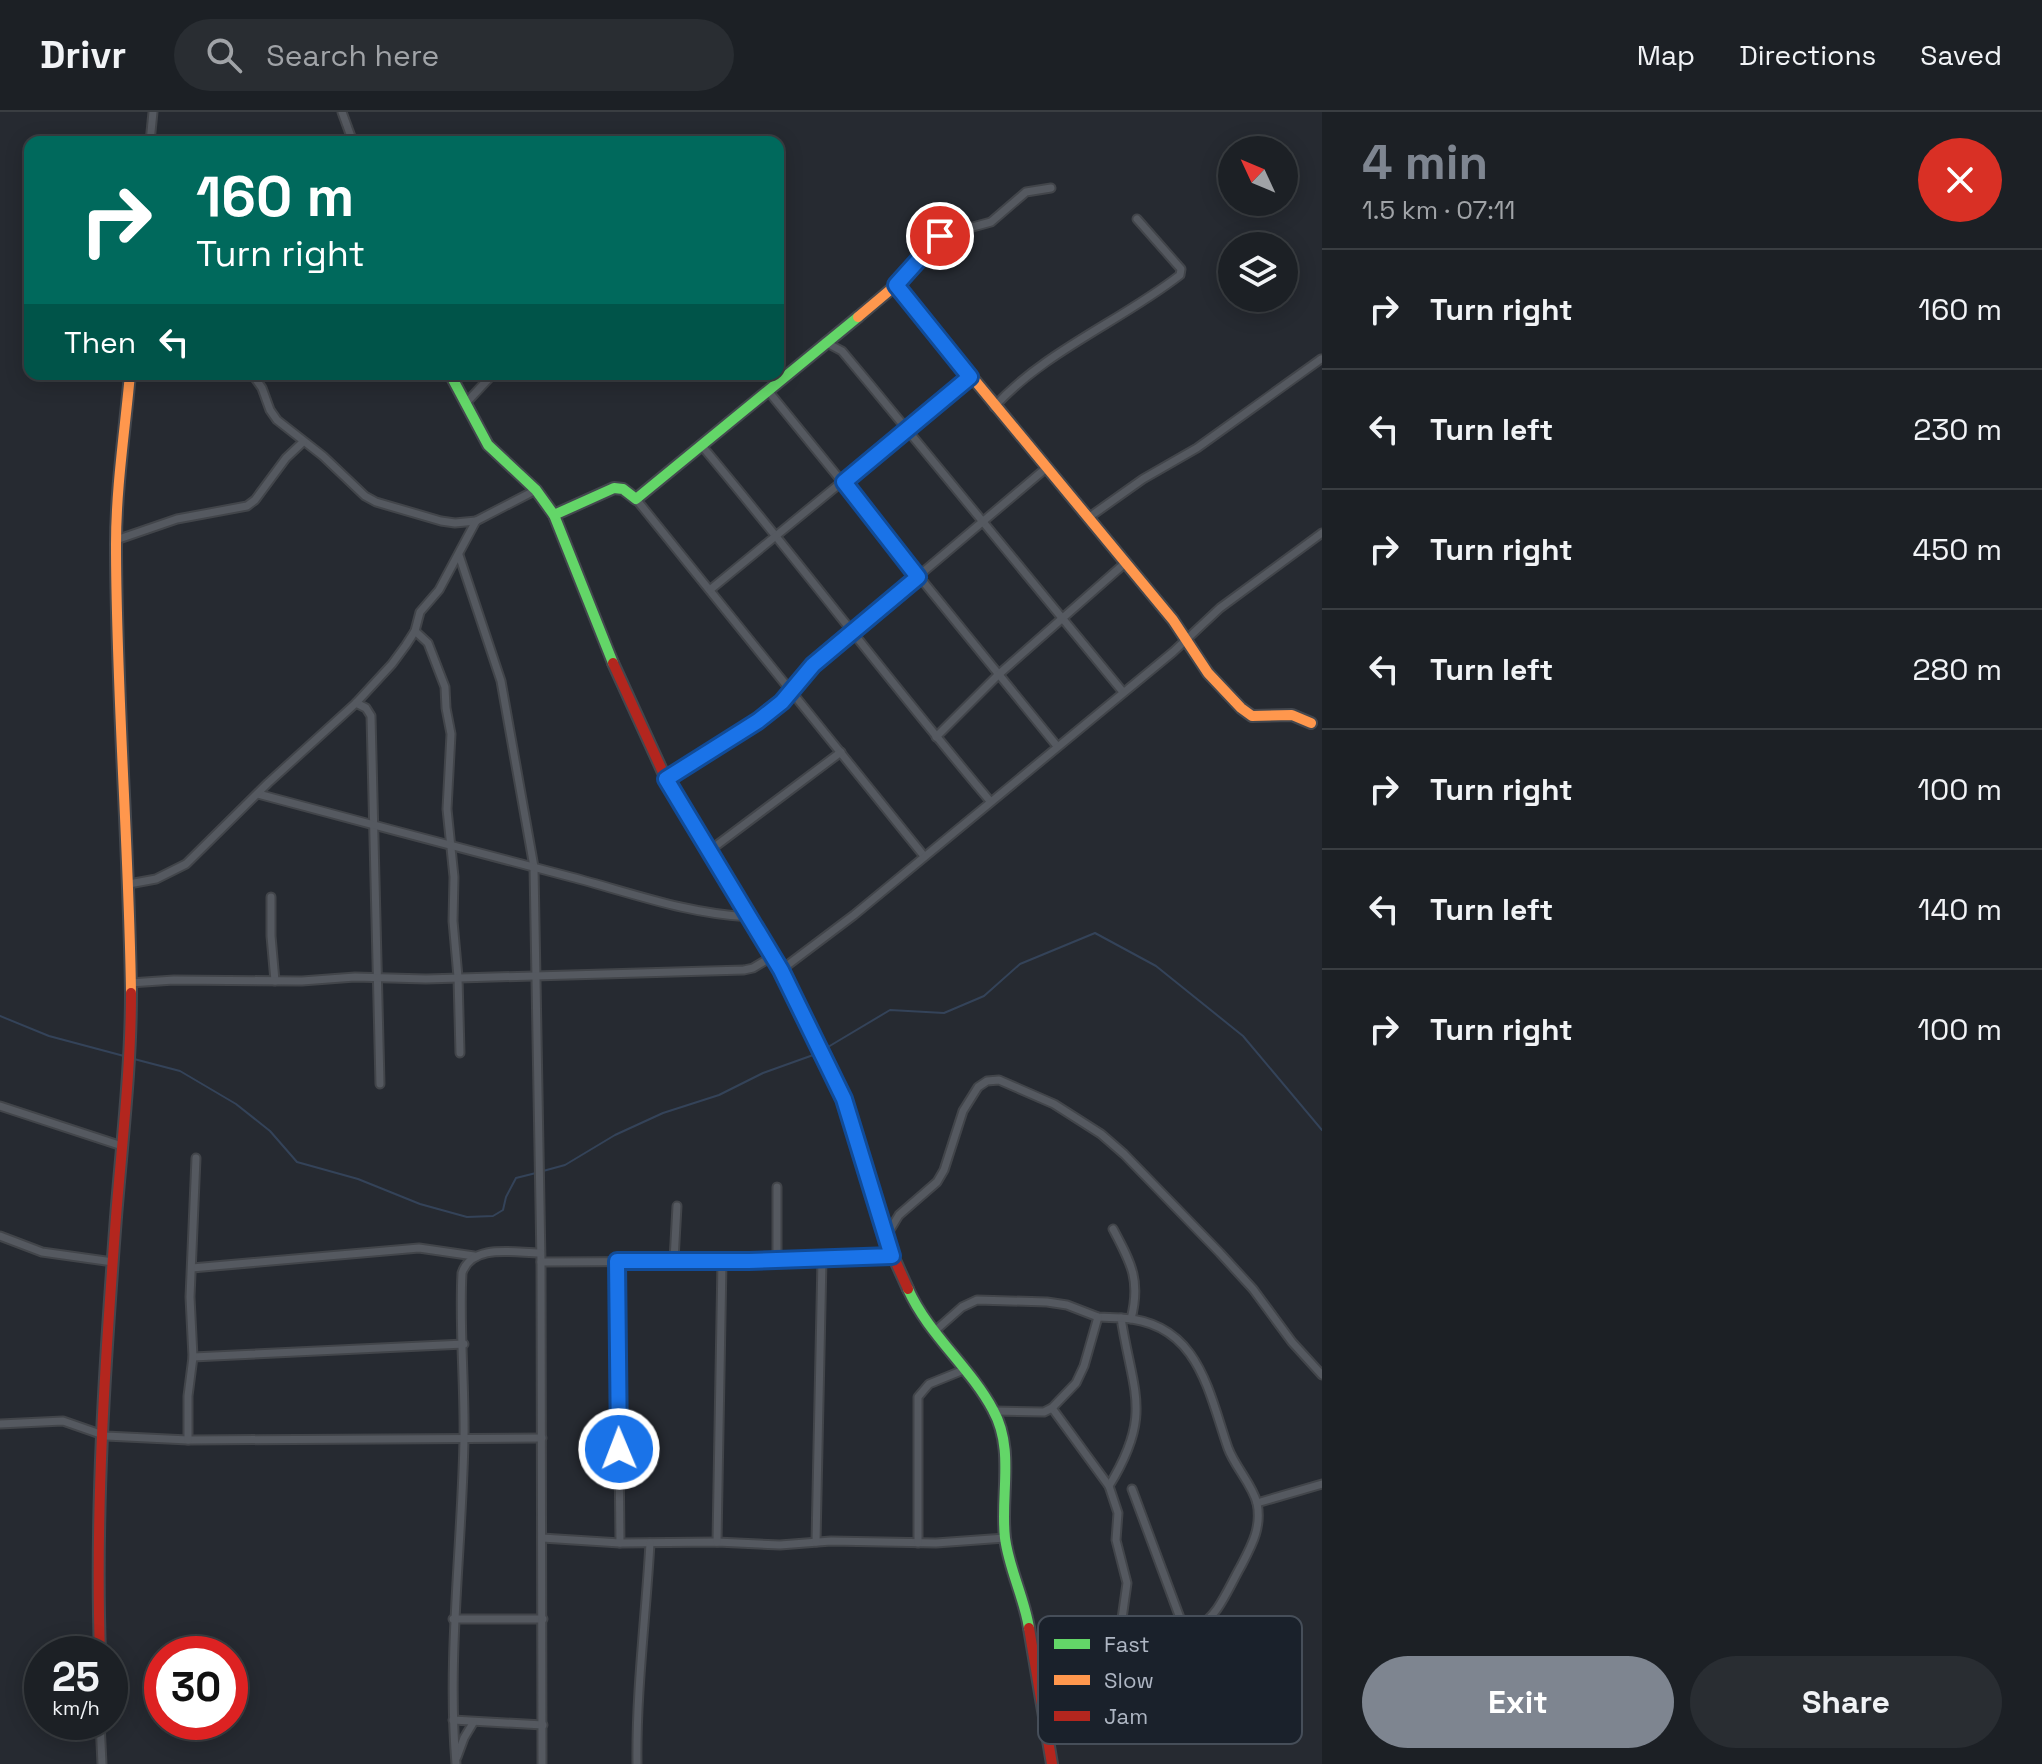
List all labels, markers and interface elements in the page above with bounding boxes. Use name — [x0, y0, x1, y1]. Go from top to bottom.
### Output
search box — [174, 19, 734, 91]
text: Drivr — [40, 31, 126, 79]
icon: search — [202, 33, 246, 77]
text: Search here — [266, 36, 439, 75]
text: Map — [1637, 37, 1695, 73]
text: Directions — [1739, 37, 1876, 73]
text: Saved — [1920, 37, 2002, 73]
text: 4 min — [1362, 132, 1488, 193]
north arrow — [1218, 136, 1298, 216]
map controls — [1218, 136, 1298, 312]
button: close — [1918, 138, 2002, 222]
text: 160 m — [196, 161, 354, 232]
icon: right — [64, 168, 168, 272]
text: 1.5 km · 07:11 — [1362, 193, 1515, 227]
pin — [906, 202, 974, 270]
icon: arrive — [918, 214, 962, 258]
text: Turn right — [196, 231, 365, 277]
button: layers — [1218, 232, 1298, 312]
icon: right — [1362, 287, 1406, 331]
text: Turn right — [1430, 290, 1573, 329]
text: 160 m — [1918, 290, 2002, 329]
icon: left — [152, 320, 196, 364]
text: Then — [64, 323, 136, 362]
icon: left — [1362, 407, 1406, 451]
text: Turn left — [1430, 410, 1553, 449]
text: 230 m — [1913, 410, 2002, 449]
icon: right — [1362, 527, 1406, 571]
text: Turn right — [1430, 530, 1573, 569]
text: 450 m — [1913, 530, 2002, 569]
icon: left — [1362, 647, 1406, 691]
text: Turn left — [1430, 650, 1553, 689]
text: 280 m — [1912, 650, 2002, 689]
icon: right — [1362, 767, 1406, 811]
text: Turn right — [1430, 770, 1573, 809]
text: 100 m — [1917, 770, 2002, 809]
icon: left — [1362, 887, 1406, 931]
text: Turn left — [1430, 890, 1553, 929]
text: 140 m — [1918, 890, 2002, 929]
icon: right — [1362, 1007, 1406, 1051]
text: Turn right — [1430, 1010, 1573, 1049]
text: 100 m — [1917, 1010, 2002, 1049]
position arrow — [577, 1407, 661, 1491]
legend — [1038, 1616, 1302, 1744]
text: Fast — [1104, 1630, 1150, 1658]
speed limit sign: 30 — [144, 1636, 248, 1740]
text: 25 — [52, 1652, 100, 1703]
button: Exit — [1362, 1656, 1674, 1748]
button: Share — [1690, 1656, 2002, 1748]
text: Slow — [1104, 1666, 1154, 1694]
text: km/h — [52, 1695, 100, 1721]
text: Jam — [1104, 1702, 1148, 1730]

